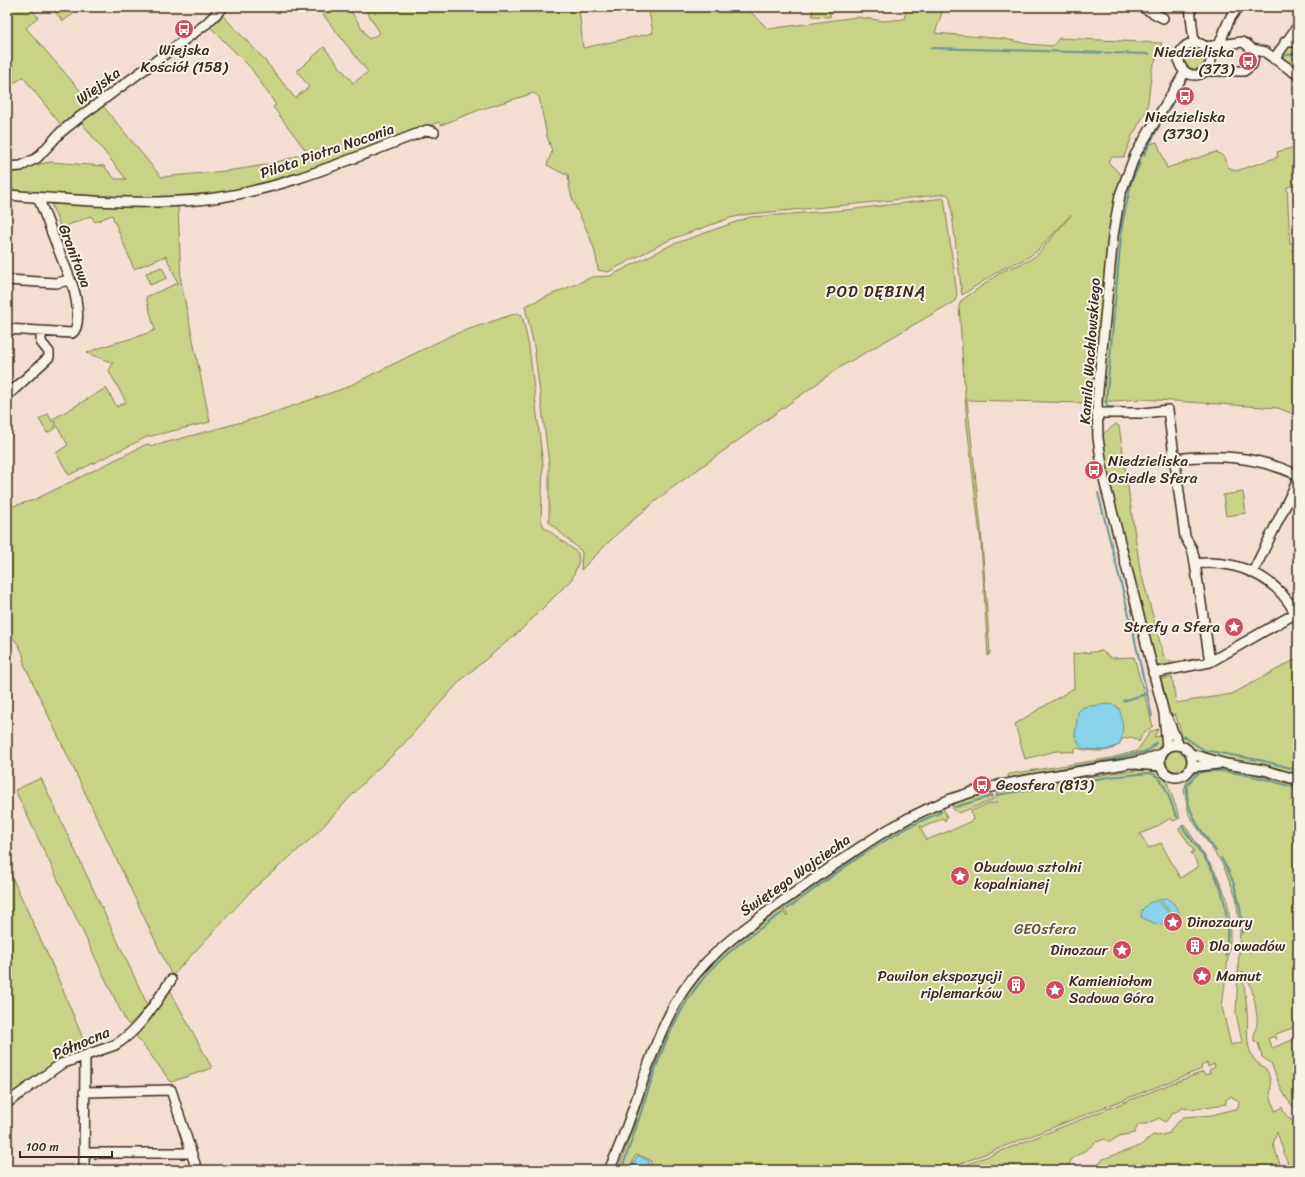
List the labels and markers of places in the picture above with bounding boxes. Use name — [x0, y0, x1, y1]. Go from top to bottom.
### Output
bus stop icon: Wiejska Kościół (158) — [173, 18, 195, 40]
place label: Wiejska Kościół (158) — [141, 37, 228, 80]
place label: Niedzieliska (373) — [1154, 39, 1235, 82]
bus stop icon: Niedzieliska (373) — [1237, 50, 1259, 72]
bus stop icon: Niedzieliska (3730) — [1174, 85, 1196, 107]
place label: Niedzieliska (3730) — [1145, 104, 1225, 147]
place label: Niedzieliska Osiedle Sfera — [1108, 448, 1198, 491]
bus stop icon: Niedzieliska Osiedle Sfera — [1083, 459, 1105, 481]
place label: Strefy a Sfera — [1124, 614, 1220, 640]
place icon: Strefy a Sfera — [1223, 616, 1245, 638]
place label: Geosfera (813) — [996, 772, 1094, 798]
bus stop icon: Geosfera (813) — [971, 774, 993, 796]
place label: Obudowa sztolni kopalnianej — [974, 854, 1082, 897]
place icon: Obudowa sztolni kopalnianej — [949, 865, 971, 887]
place label: Dinozaury — [1187, 909, 1253, 935]
place icon: Dinozaury — [1162, 911, 1184, 933]
place label: Dla owadów — [1209, 933, 1286, 959]
building icon: Dla owadów — [1184, 935, 1206, 957]
place label: Dinozaur — [1050, 937, 1109, 963]
place icon: Dinozaur — [1111, 939, 1133, 961]
place label: Pawilon ekspozycji riplemarków — [878, 963, 1003, 1006]
place label: Mamut — [1216, 963, 1262, 989]
place icon: Mamut — [1191, 965, 1213, 987]
place label: Kamieniołom Sadowa Góra — [1069, 968, 1154, 1011]
building icon: Pawilon ekspozycji riplemarków — [1005, 974, 1027, 996]
place icon: Kamieniołom Sadowa Góra — [1044, 979, 1066, 1001]

